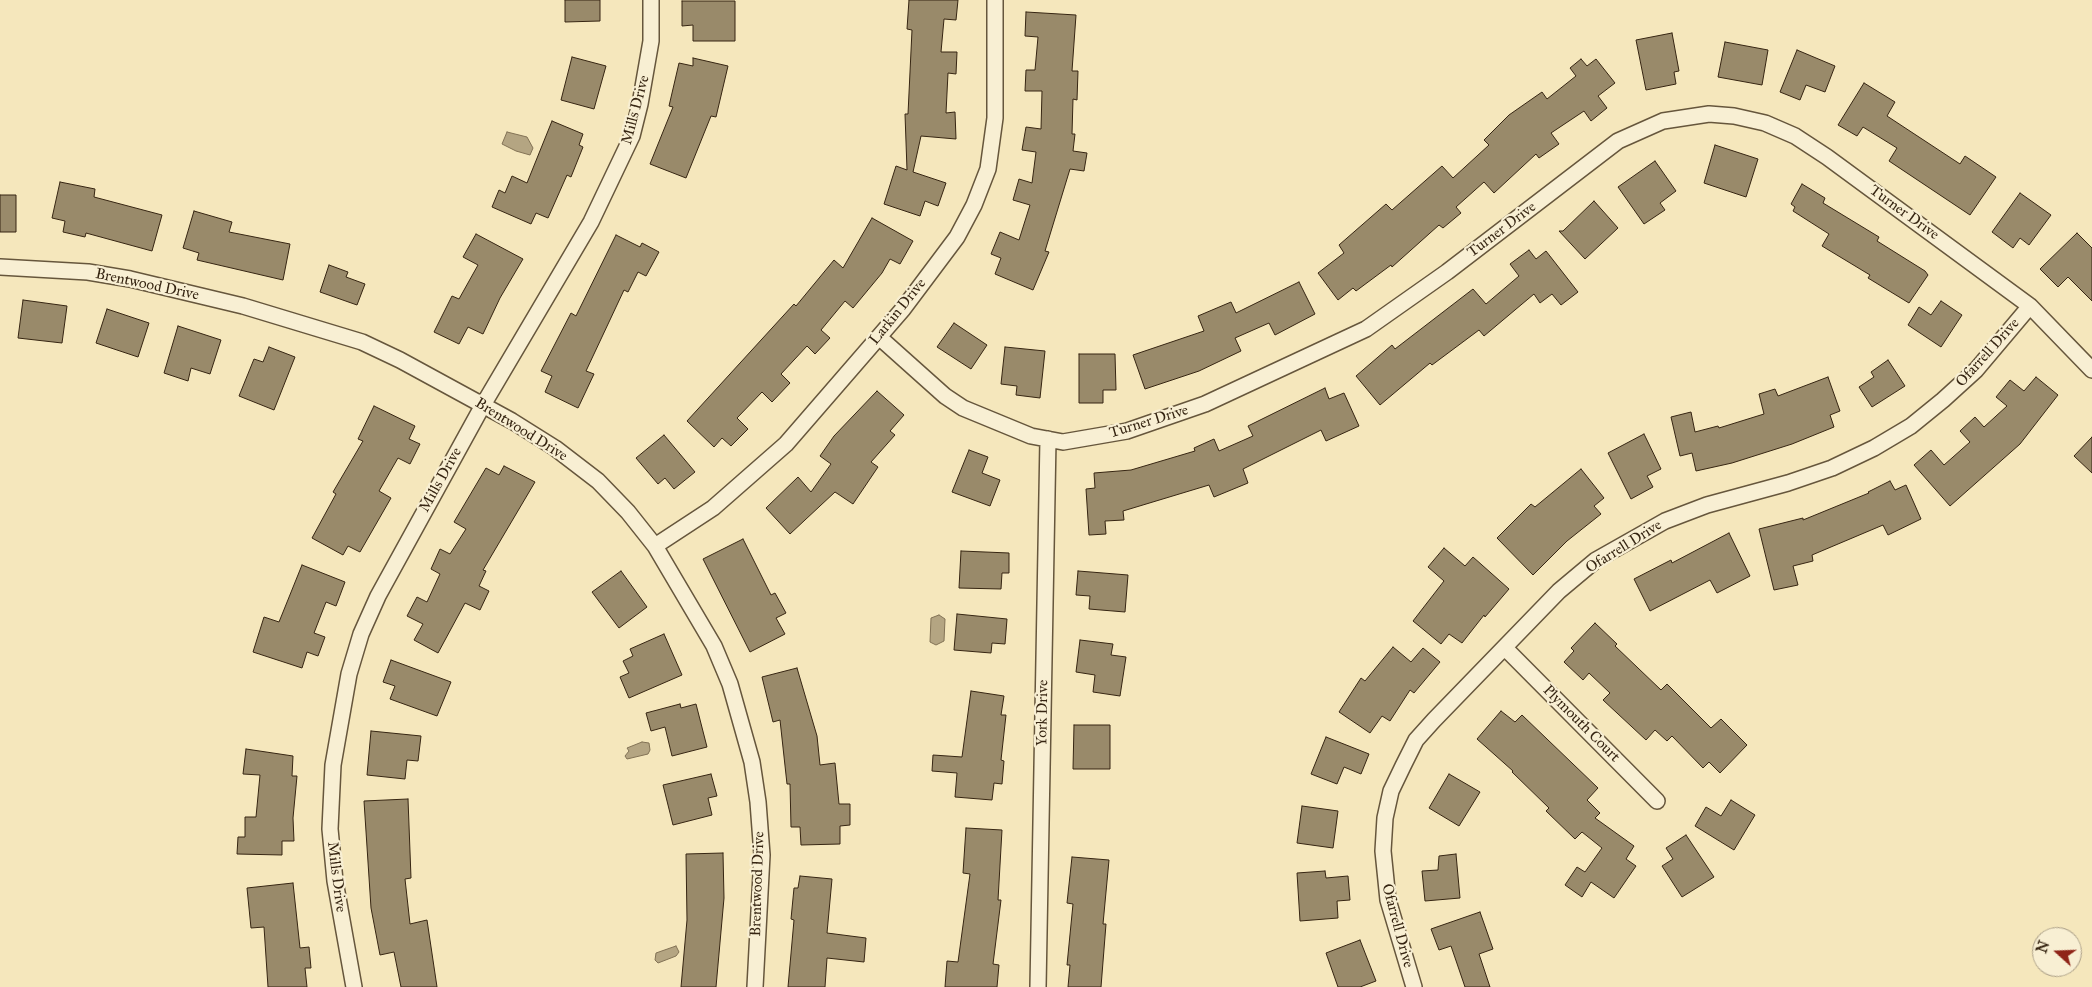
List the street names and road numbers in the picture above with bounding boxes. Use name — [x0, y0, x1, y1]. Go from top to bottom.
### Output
street label: Mills Drive — [618, 73, 654, 147]
street label: Turner Drive — [1866, 182, 1942, 244]
street label: Turner Drive — [1464, 198, 1540, 262]
street label: Brentwood Drive — [94, 265, 200, 305]
street label: Larkin Drive — [866, 275, 930, 349]
street label: Ofarrell Drive — [1952, 315, 2024, 391]
street label: Brentwood Drive — [471, 394, 571, 466]
street label: Turner Drive — [1107, 401, 1191, 443]
street label: Mills Drive — [416, 445, 466, 515]
street label: Ofarrell Drive — [1583, 517, 1665, 577]
street label: York Drive — [1033, 680, 1053, 746]
street label: Plymouth Court — [1539, 682, 1623, 766]
street label: Brentwood Drive — [747, 831, 769, 937]
street label: Mills Drive — [323, 841, 349, 913]
street label: Ofarrell Drive — [1377, 882, 1417, 970]

